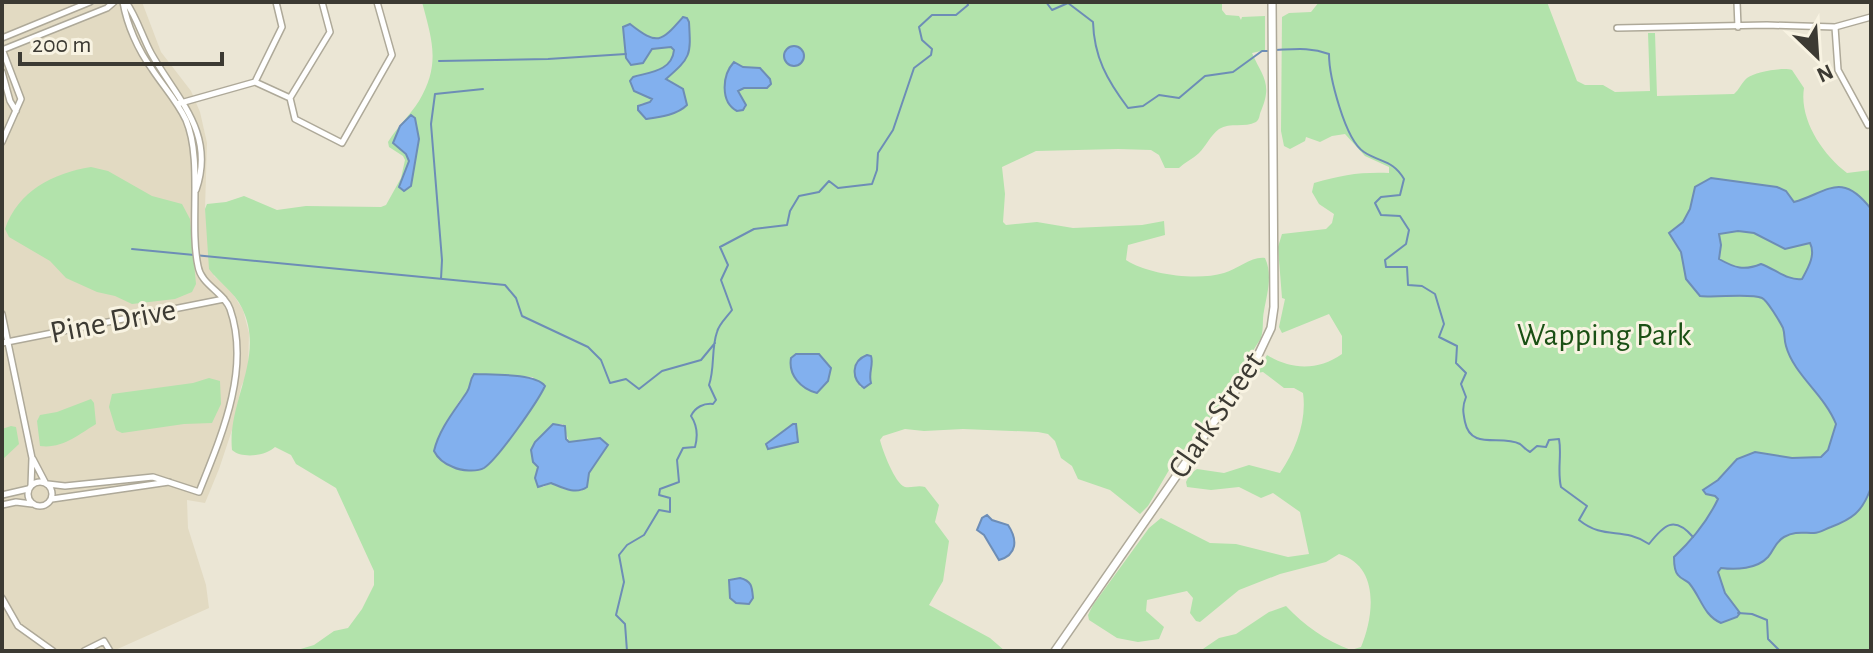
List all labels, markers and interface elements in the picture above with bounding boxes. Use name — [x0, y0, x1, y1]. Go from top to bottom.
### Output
scale bar — [20, 16, 222, 66]
north arrow — [1777, 16, 1857, 96]
text: 200 m — [32, 33, 91, 57]
text: N — [1813, 60, 1837, 86]
street label: Pine Drive — [47, 293, 179, 349]
park label: Wapping Park — [1517, 319, 1692, 351]
street label: Clark Street — [1162, 346, 1270, 484]

